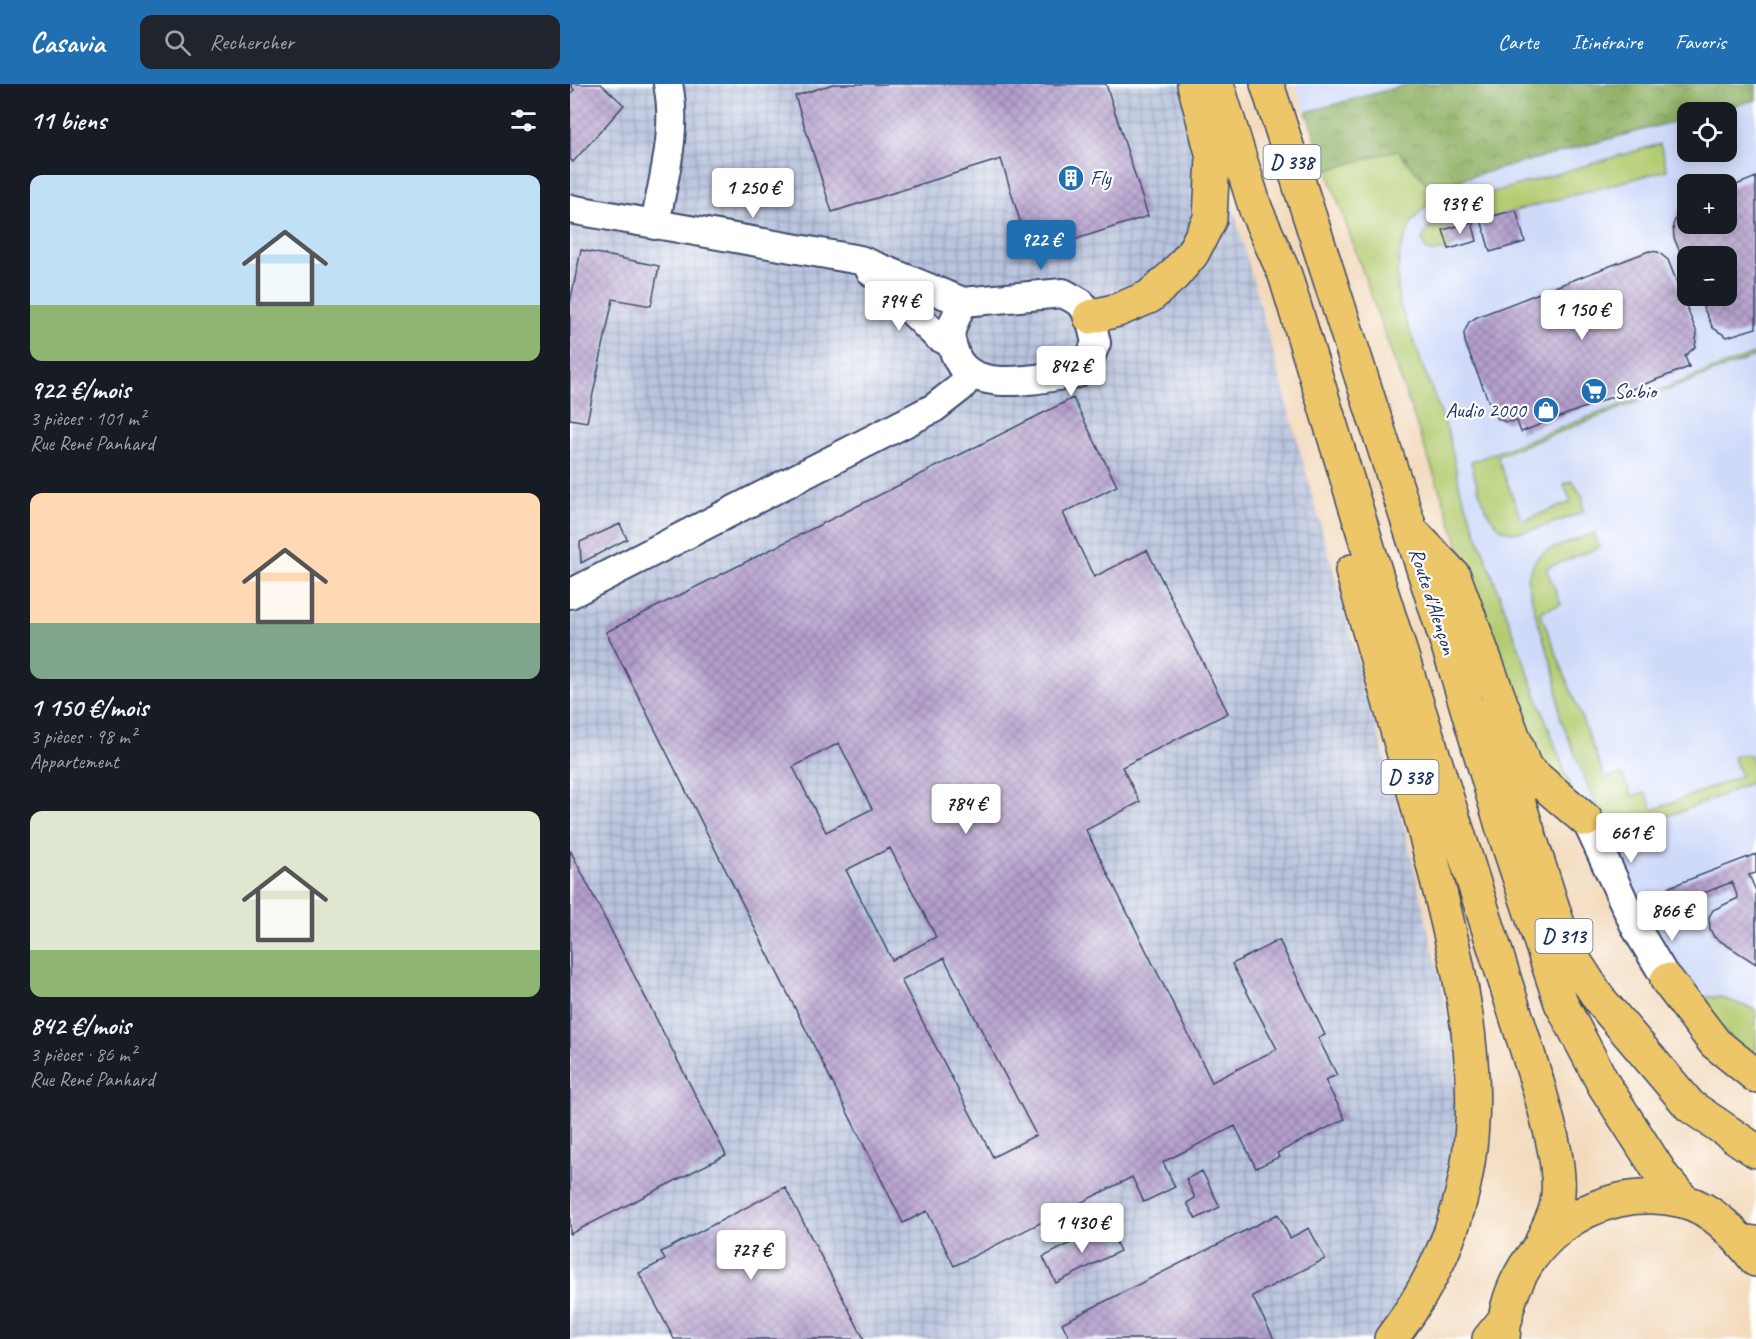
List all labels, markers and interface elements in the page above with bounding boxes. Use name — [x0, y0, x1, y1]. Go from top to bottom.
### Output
search box — [140, 15, 560, 69]
text: Casavia — [30, 25, 104, 60]
icon: search — [161, 26, 194, 59]
text: Rechercher — [209, 28, 294, 56]
text: Carte — [1498, 29, 1539, 55]
text: Itinéraire — [1572, 29, 1642, 55]
text: Favoris — [1675, 29, 1726, 55]
map controls — [1677, 102, 1737, 306]
button: locate — [1677, 102, 1737, 162]
text: 11 biens — [30, 104, 106, 137]
icon: filters — [507, 104, 540, 137]
road number: D 338 — [1264, 145, 1320, 179]
building icon: Fly — [1056, 163, 1086, 193]
place label: Fly — [1090, 165, 1113, 191]
pin: 1 250 € — [698, 168, 808, 219]
button: + — [1677, 174, 1737, 234]
text: 1 250 € — [726, 175, 780, 200]
pin: 939 € — [1418, 184, 1502, 235]
text: 939 € — [1440, 191, 1480, 216]
icon: home — [231, 214, 339, 322]
pin: 922 € — [999, 220, 1083, 271]
text: 922 € — [1021, 227, 1061, 252]
button: − — [1677, 246, 1737, 306]
pin: 794 € — [857, 281, 941, 332]
text: 794 € — [879, 288, 919, 313]
pin: 1 150 € — [1527, 290, 1637, 341]
text: 1 150 € — [1555, 297, 1609, 322]
pin: 842 € — [1029, 346, 1113, 397]
text: 842 € — [1051, 353, 1091, 378]
text: 922 €/mois — [30, 373, 130, 406]
supermarket icon: So.bio — [1579, 376, 1609, 406]
place label: So.bio — [1614, 378, 1659, 404]
shop icon: Audio 2000 — [1531, 395, 1561, 425]
place label: Audio 2000 — [1445, 397, 1528, 423]
text: 3 pièces · 101 m² — [30, 406, 145, 431]
text: Rue René Panhard — [30, 431, 154, 456]
icon: home — [231, 532, 339, 640]
street label: Route d'Alençon — [1404, 544, 1463, 658]
text: 1 150 €/mois — [30, 691, 148, 724]
text: 3 pièces · 98 m² — [30, 724, 136, 749]
text: Appartement — [30, 749, 119, 774]
road number: D 338 — [1382, 760, 1438, 794]
pin: 784 € — [924, 784, 1008, 835]
text: 784 € — [946, 791, 986, 816]
pin: 661 € — [1589, 813, 1673, 864]
text: 661 € — [1610, 820, 1652, 845]
icon: home — [231, 850, 339, 958]
pin: 866 € — [1630, 891, 1714, 942]
text: 866 € — [1651, 898, 1693, 923]
road number: D 313 — [1536, 919, 1592, 953]
text: 842 €/mois — [30, 1009, 131, 1042]
text: 3 pièces · 86 m² — [30, 1042, 136, 1067]
text: Rue René Panhard — [30, 1067, 154, 1092]
pin: 1 430 € — [1027, 1203, 1137, 1254]
text: 1 430 € — [1055, 1210, 1109, 1235]
pin: 727 € — [709, 1230, 793, 1281]
text: 727 € — [731, 1237, 771, 1262]

